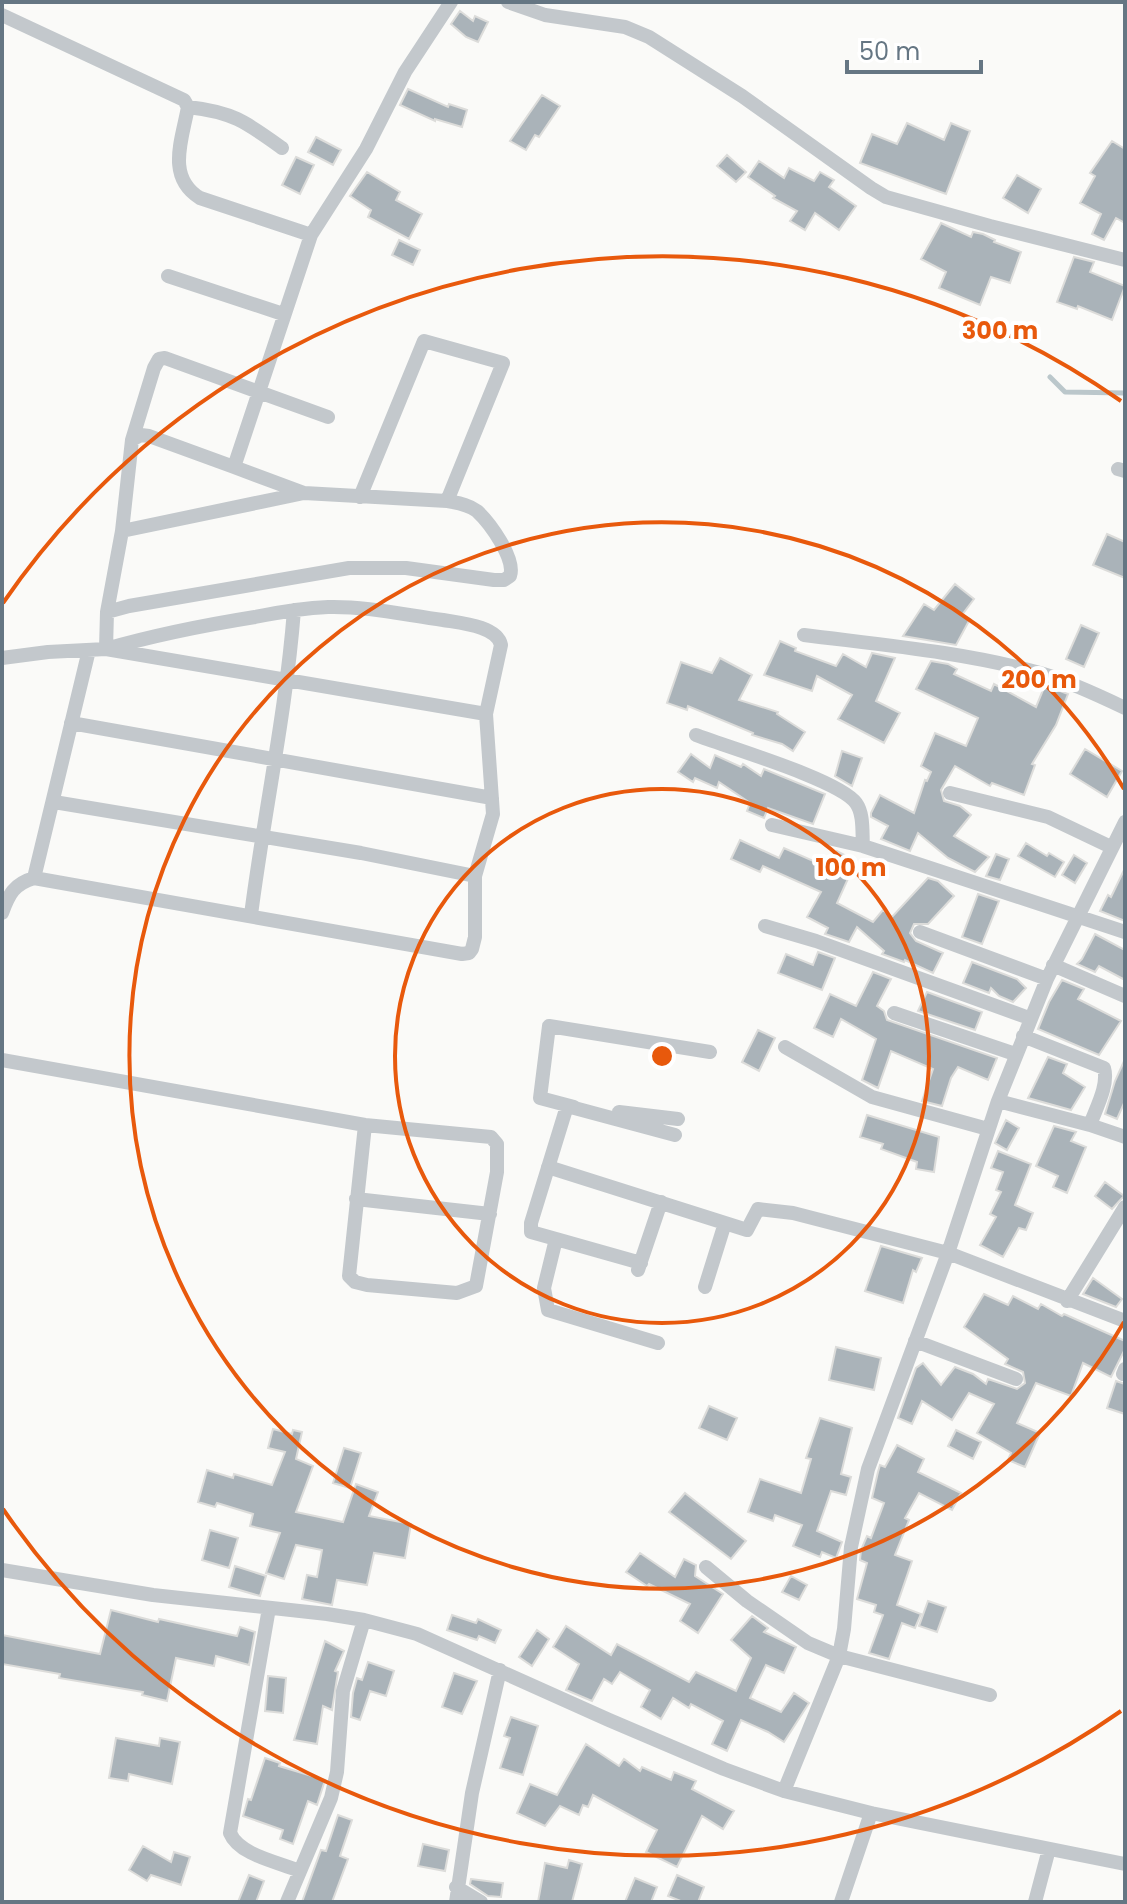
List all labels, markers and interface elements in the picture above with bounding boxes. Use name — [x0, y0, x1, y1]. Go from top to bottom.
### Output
scale bar — [847, 24, 981, 74]
text: 50 m — [859, 35, 920, 68]
text: 300 m — [962, 314, 1038, 347]
text: 200 m — [1001, 663, 1077, 696]
text: 100 m — [816, 851, 886, 884]
centre of rings — [648, 1042, 676, 1070]

